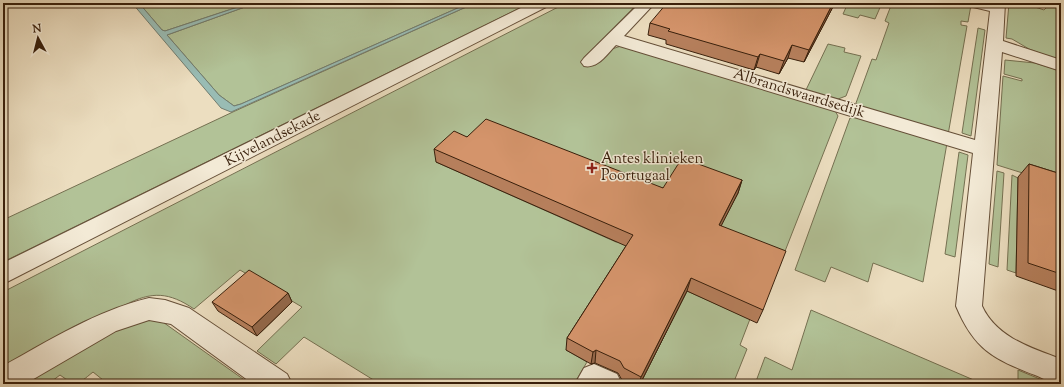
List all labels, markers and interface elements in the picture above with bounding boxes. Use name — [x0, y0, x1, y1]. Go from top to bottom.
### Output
north arrow — [18, 18, 58, 58]
text: N — [31, 21, 42, 38]
street label: Albrandswaardsedijk — [730, 64, 868, 124]
street label: Kijvelandsekade — [222, 106, 324, 172]
place label: Antes klinieken Poortugaal — [601, 149, 704, 187]
marker: Antes klinieken Poortugaal — [586, 162, 598, 174]

